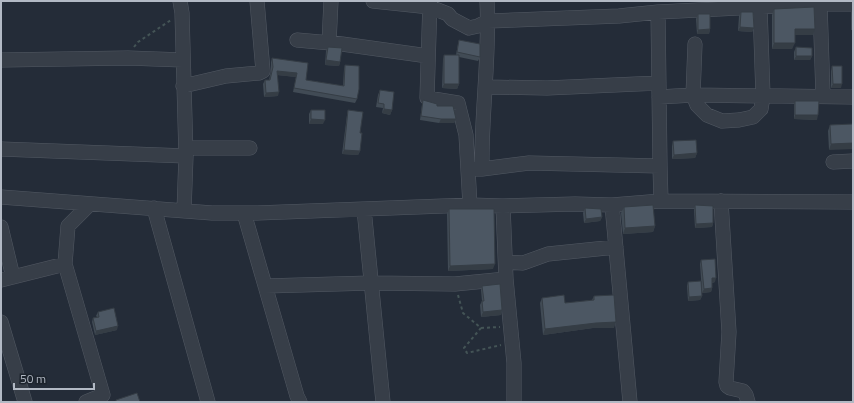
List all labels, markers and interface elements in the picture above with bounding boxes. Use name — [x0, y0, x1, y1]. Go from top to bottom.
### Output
scale bar — [14, 365, 94, 391]
text: 50 m — [20, 369, 46, 388]

